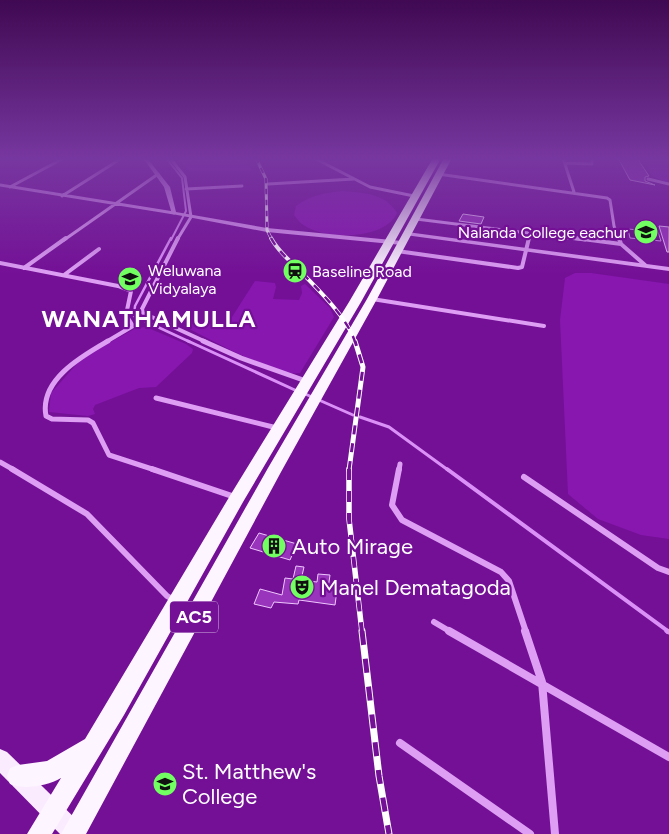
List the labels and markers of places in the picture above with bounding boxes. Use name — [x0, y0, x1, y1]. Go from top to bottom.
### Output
school or university icon: Nalanda College eachur — [633, 219, 659, 245]
place label: Nalanda College eachur — [458, 223, 629, 242]
station icon: Baseline Road — [282, 258, 308, 284]
place label: Weluwana Vidyalaya — [148, 261, 222, 298]
place label: Baseline Road — [312, 262, 412, 281]
school or university icon: Weluwana Vidyalaya — [117, 266, 143, 292]
building icon: Auto Mirage — [261, 533, 287, 559]
place label: Auto Mirage — [292, 533, 413, 560]
theatre icon: Manel Dematagoda — [289, 574, 315, 600]
place label: Manel Dematagoda — [320, 574, 511, 601]
place label: St. Matthew's College — [182, 758, 316, 810]
school or university icon: St. Matthew's College — [152, 771, 178, 797]

